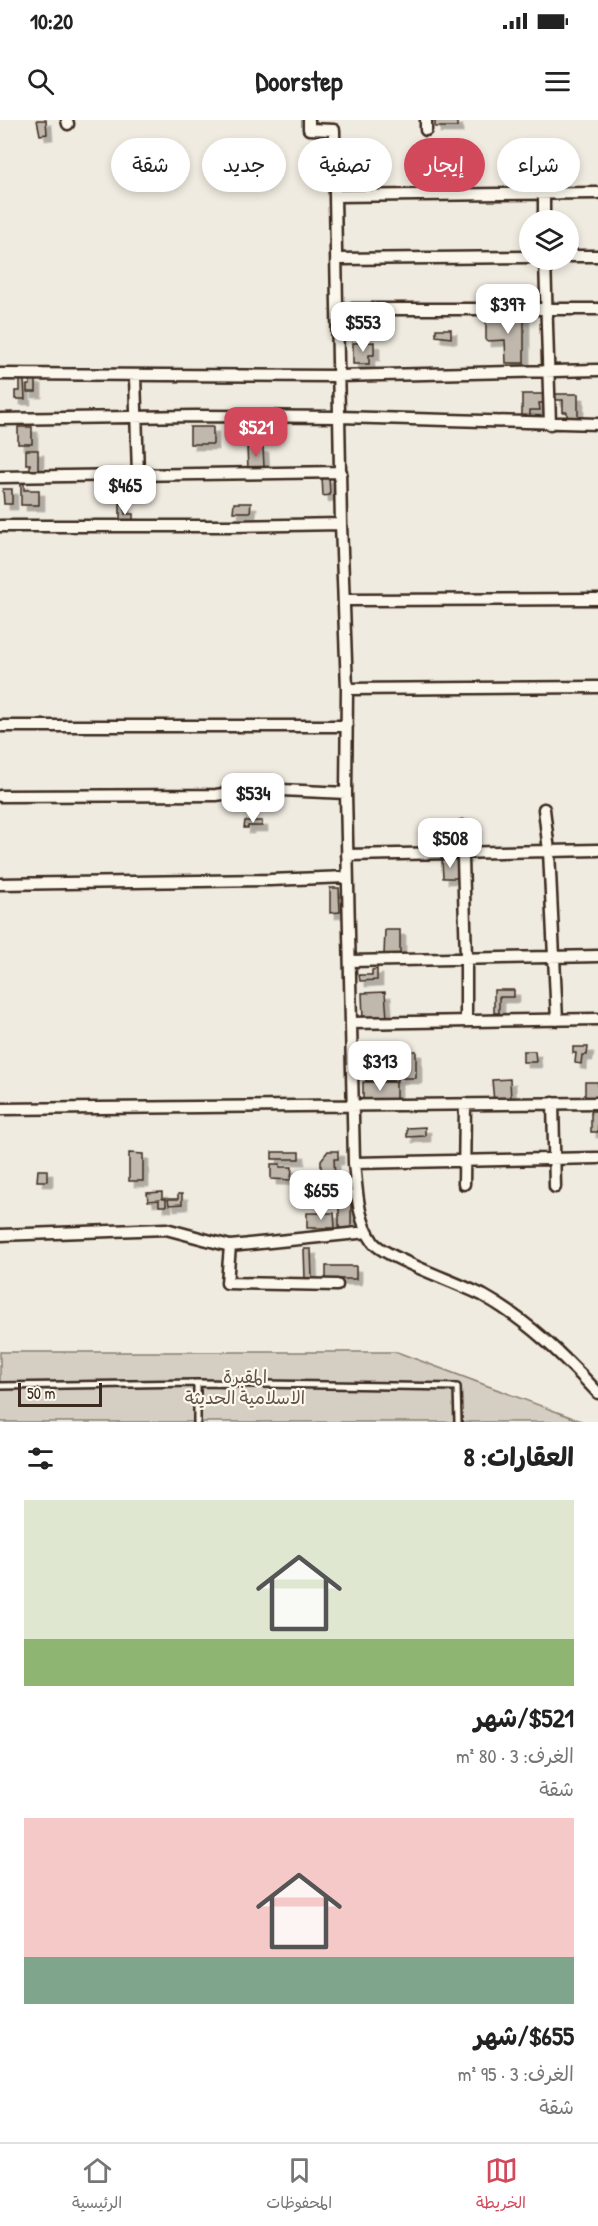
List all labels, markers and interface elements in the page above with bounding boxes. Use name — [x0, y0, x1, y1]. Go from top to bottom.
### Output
text: 10:20 — [30, 6, 73, 36]
text: Doorstep — [256, 63, 342, 99]
icon: search — [24, 65, 57, 98]
icon: menu — [541, 65, 574, 98]
chip: شقة — [111, 138, 190, 192]
chip: جديد — [202, 138, 286, 192]
chip: تصفية — [298, 138, 392, 192]
chip: إيجار — [404, 138, 485, 192]
chip: شراء — [497, 138, 580, 192]
map controls — [519, 210, 579, 270]
button: layers — [519, 210, 579, 270]
pin: $397 — [472, 284, 544, 335]
text: $397 — [490, 290, 526, 317]
pin: $553 — [327, 302, 399, 353]
text: $553 — [345, 308, 381, 335]
pin: $521 — [220, 407, 292, 458]
text: $521 — [238, 413, 274, 440]
pin: $465 — [89, 465, 161, 516]
text: $465 — [108, 471, 142, 498]
pin: $534 — [217, 773, 289, 824]
text: $534 — [235, 779, 271, 806]
pin: $508 — [414, 818, 486, 869]
text: $508 — [432, 824, 468, 851]
pin: $313 — [344, 1041, 416, 1092]
text: $313 — [362, 1047, 398, 1074]
pin: $655 — [285, 1170, 357, 1221]
text: $655 — [303, 1176, 339, 1203]
park label: المقبرة الاسلامية الحديثة — [185, 1364, 305, 1410]
scale bar — [18, 1380, 102, 1408]
text: 50 m — [27, 1382, 56, 1404]
text: العقارات: 8 — [464, 1439, 574, 1474]
icon: filters — [24, 1442, 57, 1475]
icon: home — [245, 1539, 353, 1647]
text: $521/شهر — [474, 1700, 574, 1735]
text: الغرف: 3 · 80 m² — [456, 1742, 574, 1769]
text: شقة — [539, 1775, 574, 1802]
icon: home — [245, 1857, 353, 1965]
text: $655/شهر — [474, 2018, 574, 2053]
text: الغرف: 3 · 95 m² — [458, 2060, 574, 2087]
text: شقة — [539, 2093, 574, 2120]
tab: الرئيسية — [72, 2154, 122, 2217]
tab: المحفوظات — [266, 2154, 332, 2217]
tab: الخريطة — [476, 2154, 526, 2217]

